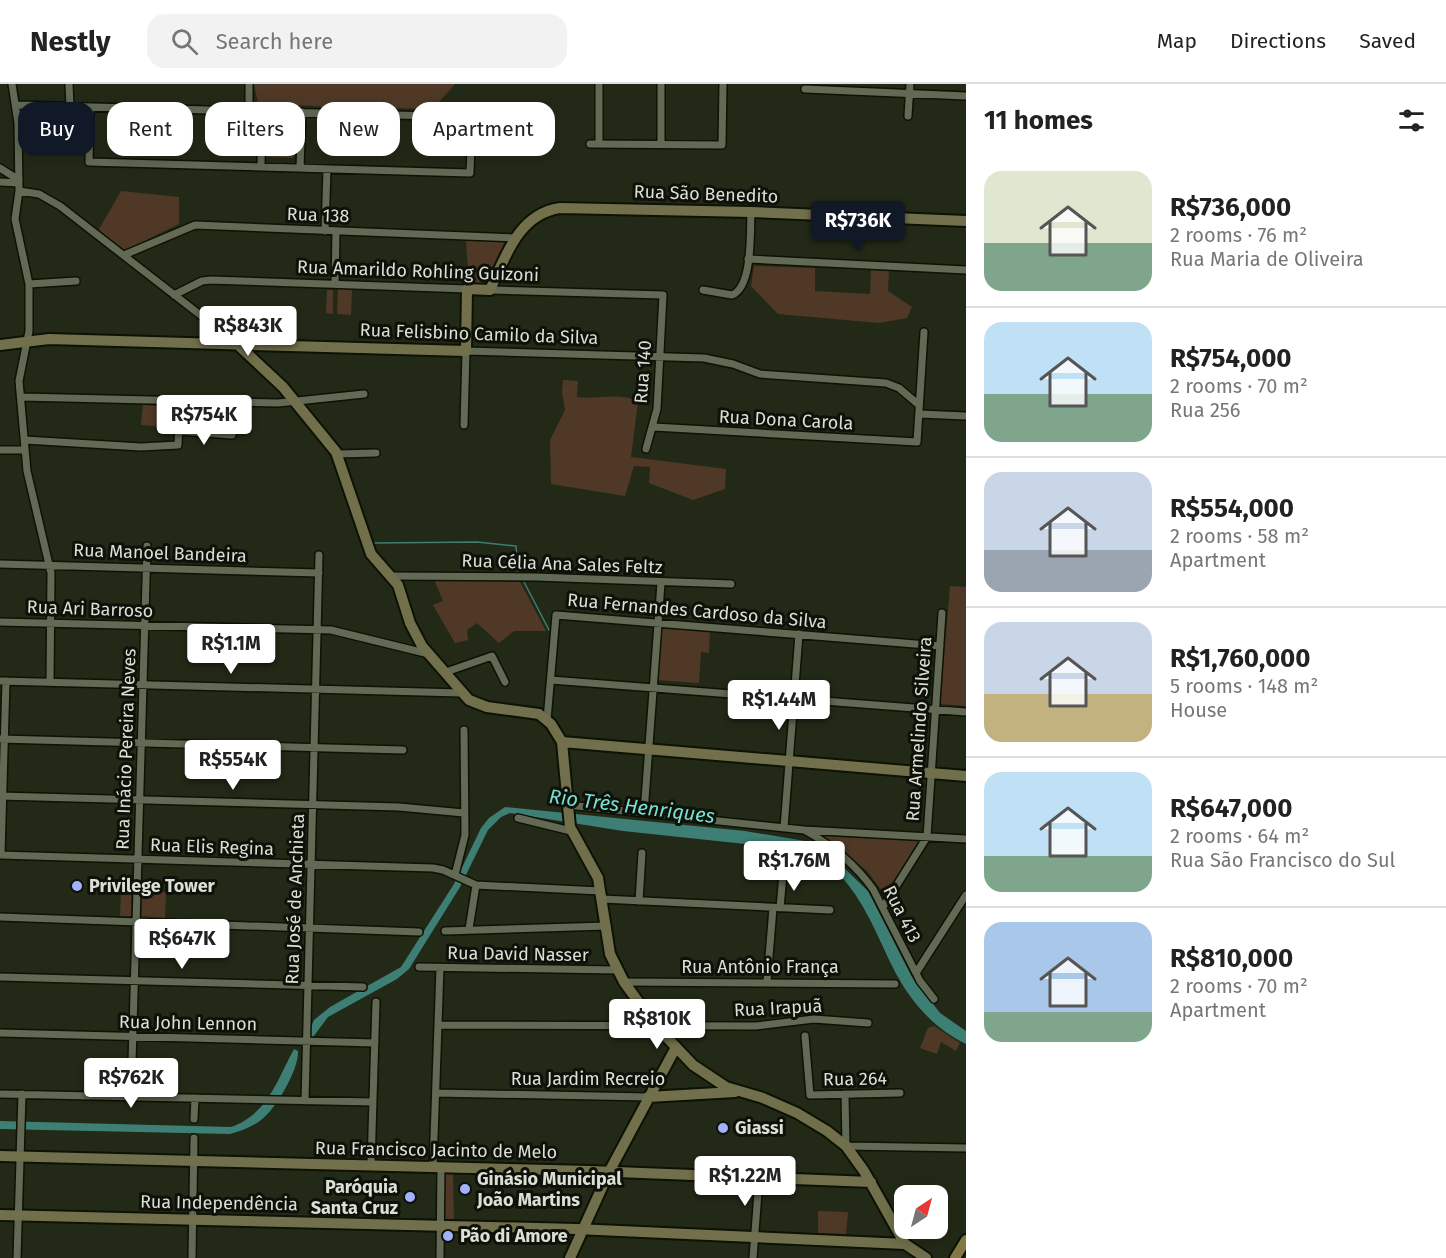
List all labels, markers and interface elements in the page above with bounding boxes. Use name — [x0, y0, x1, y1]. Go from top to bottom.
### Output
search box — [147, 14, 567, 68]
text: Nestly — [30, 25, 111, 58]
icon: search — [168, 25, 201, 58]
text: Search here — [216, 28, 333, 55]
text: Map — [1157, 28, 1197, 54]
text: Directions — [1230, 28, 1326, 54]
text: Saved — [1359, 28, 1416, 54]
chip: Buy — [18, 102, 95, 156]
chip: Rent — [107, 102, 193, 156]
chip: Filters — [205, 102, 305, 156]
chip: New — [317, 102, 400, 156]
chip: Apartment — [412, 102, 555, 156]
icon: filters — [1395, 104, 1428, 137]
text: 11 homes — [984, 105, 1093, 136]
street label: Rua São Benedito — [633, 180, 779, 208]
text: R$736,000 — [1170, 192, 1291, 223]
icon: home — [1032, 195, 1104, 267]
pin: R$736K — [809, 201, 907, 252]
street label: Rua 138 — [286, 203, 350, 227]
text: R$736K — [825, 208, 891, 232]
text: 2 rooms · 76 m² — [1170, 223, 1307, 247]
text: Rua Maria de Oliveira — [1170, 247, 1364, 271]
street label: Rua Amarildo Rohling Guizoni — [297, 256, 539, 286]
pin: R$843K — [199, 306, 297, 357]
text: R$843K — [214, 313, 282, 337]
street label: Rua Felisbino Camilo da Silva — [359, 319, 599, 349]
street label: Rua 140 — [630, 340, 656, 404]
text: R$754,000 — [1170, 343, 1292, 374]
icon: home — [1032, 346, 1104, 418]
text: 2 rooms · 70 m² — [1170, 374, 1308, 398]
pin: R$754K — [155, 395, 253, 446]
text: Rua 256 — [1170, 398, 1241, 422]
text: R$754K — [171, 402, 237, 426]
street label: Rua Dona Carola — [718, 405, 854, 435]
text: R$554,000 — [1170, 493, 1294, 524]
icon: home — [1032, 496, 1104, 568]
text: 2 rooms · 58 m² — [1170, 524, 1309, 548]
street label: Rua Manoel Bandeira — [73, 539, 247, 567]
text: Apartment — [1170, 548, 1266, 572]
street label: Rua Célia Ana Sales Feltz — [461, 549, 663, 579]
street label: Rua Fernandes Cardoso da Silva — [566, 589, 828, 633]
street label: Rua Ari Barroso — [26, 596, 154, 622]
pin: R$1.1M — [182, 624, 280, 675]
text: R$1.1M — [201, 631, 261, 655]
street label: Rua Armelindo Silveira — [902, 636, 936, 822]
text: R$1,760,000 — [1170, 643, 1311, 674]
icon: home — [1032, 646, 1104, 718]
street label: Rua Inácio Pereira Neves — [111, 648, 141, 850]
text: 5 rooms · 148 m² — [1170, 674, 1318, 698]
pin: R$1.44M — [724, 680, 834, 731]
text: R$1.44M — [742, 687, 816, 711]
text: House — [1170, 698, 1227, 722]
pin: R$554K — [184, 740, 282, 791]
text: R$554K — [199, 747, 267, 771]
water label: Rio Três Henriques — [548, 784, 716, 828]
text: R$647,000 — [1170, 793, 1292, 824]
icon: home — [1032, 796, 1104, 868]
street label: Rua José de Anchieta — [281, 813, 309, 985]
text: 2 rooms · 64 m² — [1170, 824, 1309, 848]
street label: Rua Elis Regina — [150, 834, 274, 860]
pin: R$1.76M — [739, 841, 849, 892]
text: R$1.76M — [758, 848, 830, 872]
text: Rua São Francisco do Sul — [1170, 848, 1395, 872]
place label: Privilege Tower — [89, 875, 216, 897]
marker: Privilege Tower — [70, 879, 84, 893]
street label: Rua 413 — [878, 882, 926, 946]
pin: R$647K — [133, 919, 231, 970]
text: R$647K — [148, 926, 216, 950]
street label: Rua David Nasser — [447, 942, 589, 966]
text: R$810,000 — [1170, 943, 1293, 974]
icon: home — [1032, 946, 1104, 1018]
street label: Rua Antônio França — [681, 956, 839, 978]
text: 2 rooms · 70 m² — [1170, 974, 1308, 998]
street label: Rua Irapuã — [733, 995, 823, 1021]
text: Apartment — [1170, 998, 1266, 1022]
pin: R$810K — [608, 999, 706, 1050]
text: R$810K — [623, 1006, 691, 1030]
street label: Rua John Lennon — [119, 1011, 257, 1035]
pin: R$762K — [82, 1058, 180, 1109]
text: R$762K — [98, 1065, 164, 1089]
street label: Rua 264 — [823, 1067, 888, 1091]
street label: Rua Jardim Recreio — [511, 1068, 665, 1090]
place label: Giassi — [735, 1117, 784, 1139]
marker: Giassi — [716, 1121, 730, 1135]
street label: Rua Francisco Jacinto de Melo — [315, 1137, 557, 1163]
pin: R$1.22M — [690, 1156, 800, 1207]
text: R$1.22M — [709, 1163, 781, 1187]
place label: Ginásio Municipal João Martins — [476, 1168, 622, 1211]
place label: Paróquia Santa Cruz — [311, 1176, 398, 1219]
marker: Ginásio Municipal João Martins — [458, 1182, 472, 1196]
north arrow — [894, 1185, 948, 1239]
map controls — [894, 1185, 948, 1239]
marker: Paróquia Santa Cruz — [403, 1190, 417, 1204]
street label: Rua Independência — [140, 1191, 298, 1215]
place label: Pão di Amore — [460, 1225, 568, 1247]
marker: Pão di Amore — [441, 1229, 455, 1243]

